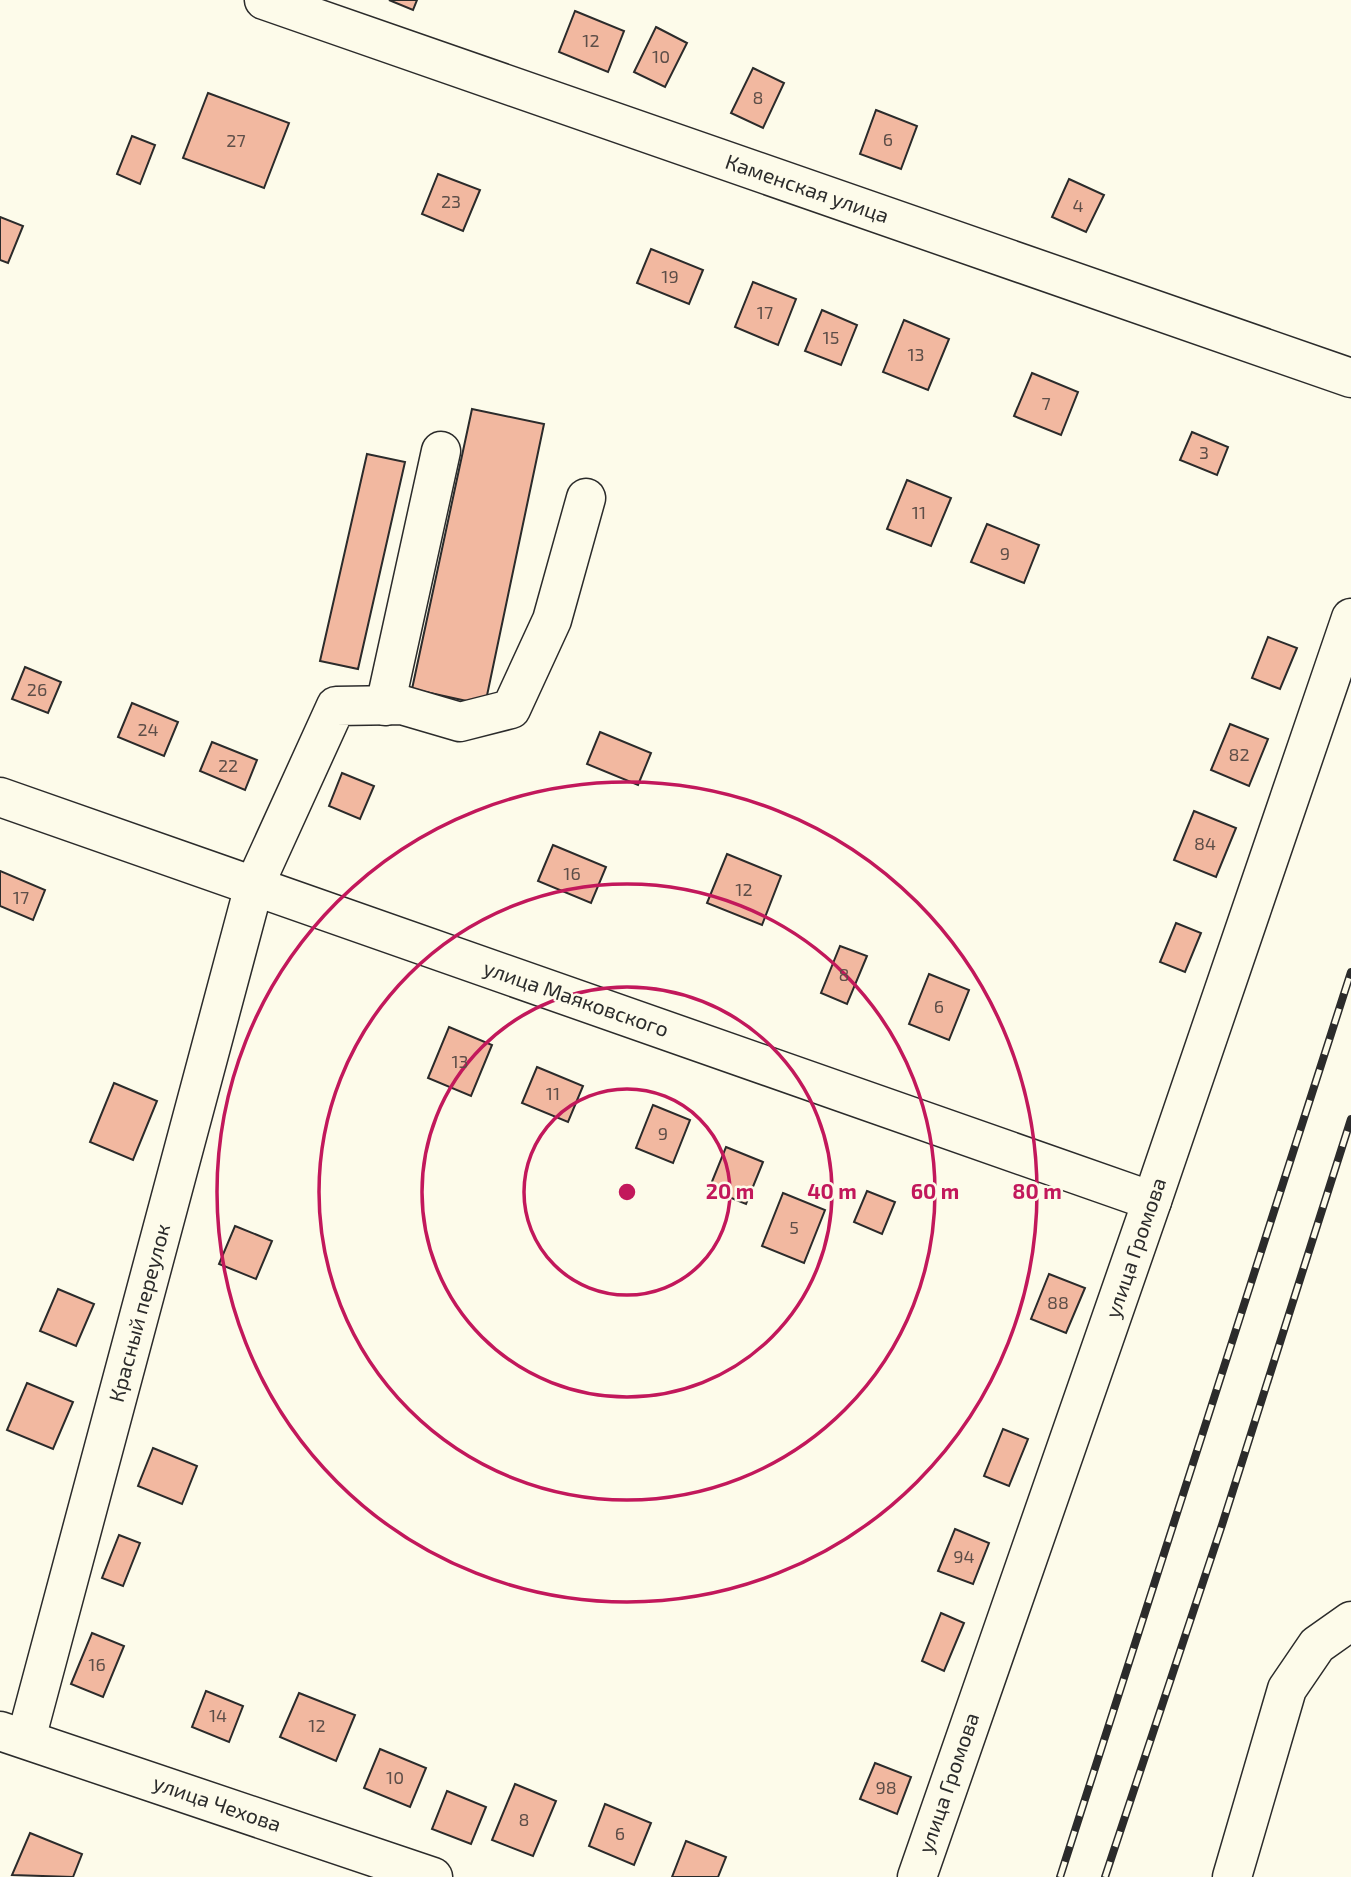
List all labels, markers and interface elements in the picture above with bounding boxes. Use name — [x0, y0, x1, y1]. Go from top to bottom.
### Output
house number: 12 — [582, 29, 600, 51]
house number: 10 — [652, 45, 670, 67]
house number: 8 — [753, 86, 763, 108]
house number: 6 — [883, 128, 893, 150]
house number: 27 — [226, 129, 246, 151]
street label: Каменская улица — [722, 148, 893, 228]
house number: 23 — [441, 190, 461, 212]
house number: 4 — [1072, 194, 1084, 216]
house number: 19 — [661, 265, 679, 287]
house number: 17 — [757, 301, 773, 323]
house number: 15 — [823, 326, 839, 348]
house number: 13 — [907, 343, 925, 365]
house number: 7 — [1041, 392, 1051, 414]
house number: 3 — [1199, 441, 1209, 463]
house number: 11 — [912, 501, 926, 523]
house number: 9 — [1000, 542, 1010, 564]
house number: 26 — [27, 678, 47, 700]
house number: 24 — [137, 718, 159, 740]
house number: 82 — [1228, 743, 1250, 765]
house number: 22 — [218, 754, 238, 776]
house number: 84 — [1194, 832, 1216, 854]
house number: 16 — [563, 862, 581, 884]
house number: 12 — [735, 878, 753, 900]
house number: 17 — [13, 886, 29, 908]
street label: улица Маяковского — [480, 954, 673, 1042]
house number: 8 — [839, 963, 849, 985]
house number: 6 — [934, 995, 944, 1017]
house number: 13 — [451, 1050, 469, 1072]
house number: 11 — [546, 1082, 560, 1104]
house number: 9 — [658, 1122, 668, 1144]
street label: улица Громова — [1099, 1174, 1171, 1321]
text: 20 m — [706, 1178, 754, 1203]
text: 40 m — [807, 1178, 857, 1203]
text: 60 m — [911, 1178, 959, 1203]
text: 80 m — [1012, 1178, 1062, 1203]
centre of rings — [615, 1180, 639, 1204]
house number: 5 — [789, 1216, 799, 1238]
street label: Красный переулок — [103, 1221, 175, 1405]
house number: 88 — [1047, 1291, 1069, 1313]
house number: 94 — [953, 1545, 975, 1567]
house number: 16 — [88, 1653, 106, 1675]
house number: 14 — [209, 1704, 227, 1726]
street label: улица Громова — [912, 1709, 984, 1856]
house number: 12 — [308, 1714, 326, 1736]
house number: 10 — [386, 1766, 404, 1788]
street label: улица Чехова — [150, 1769, 285, 1837]
house number: 98 — [875, 1776, 897, 1798]
house number: 8 — [519, 1808, 529, 1830]
house number: 6 — [615, 1822, 625, 1844]

